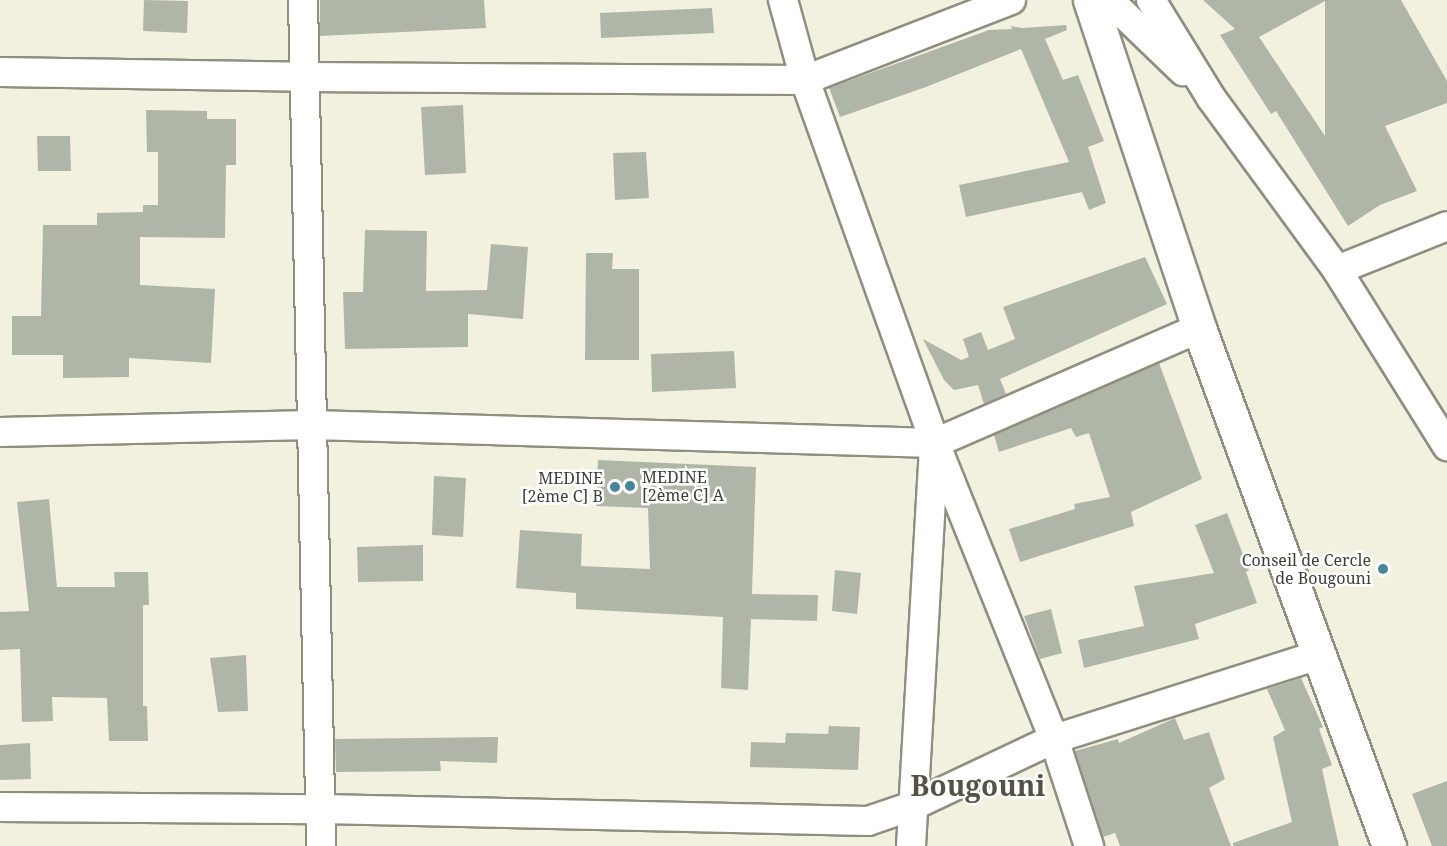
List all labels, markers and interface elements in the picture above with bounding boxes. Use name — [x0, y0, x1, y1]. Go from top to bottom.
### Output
place label: MEDINE [2ème C] A — [642, 467, 724, 505]
place label: MEDINE [2ème C] B — [522, 468, 603, 506]
marker: MEDINE [2ème C] A — [623, 479, 637, 493]
marker: MEDINE [2ème C] B — [608, 480, 622, 494]
place label: Conseil de Cercle de Bougouni — [1242, 550, 1371, 588]
marker: Conseil de Cercle de Bougouni — [1376, 562, 1390, 576]
district label: Bougouni — [911, 768, 1045, 802]

